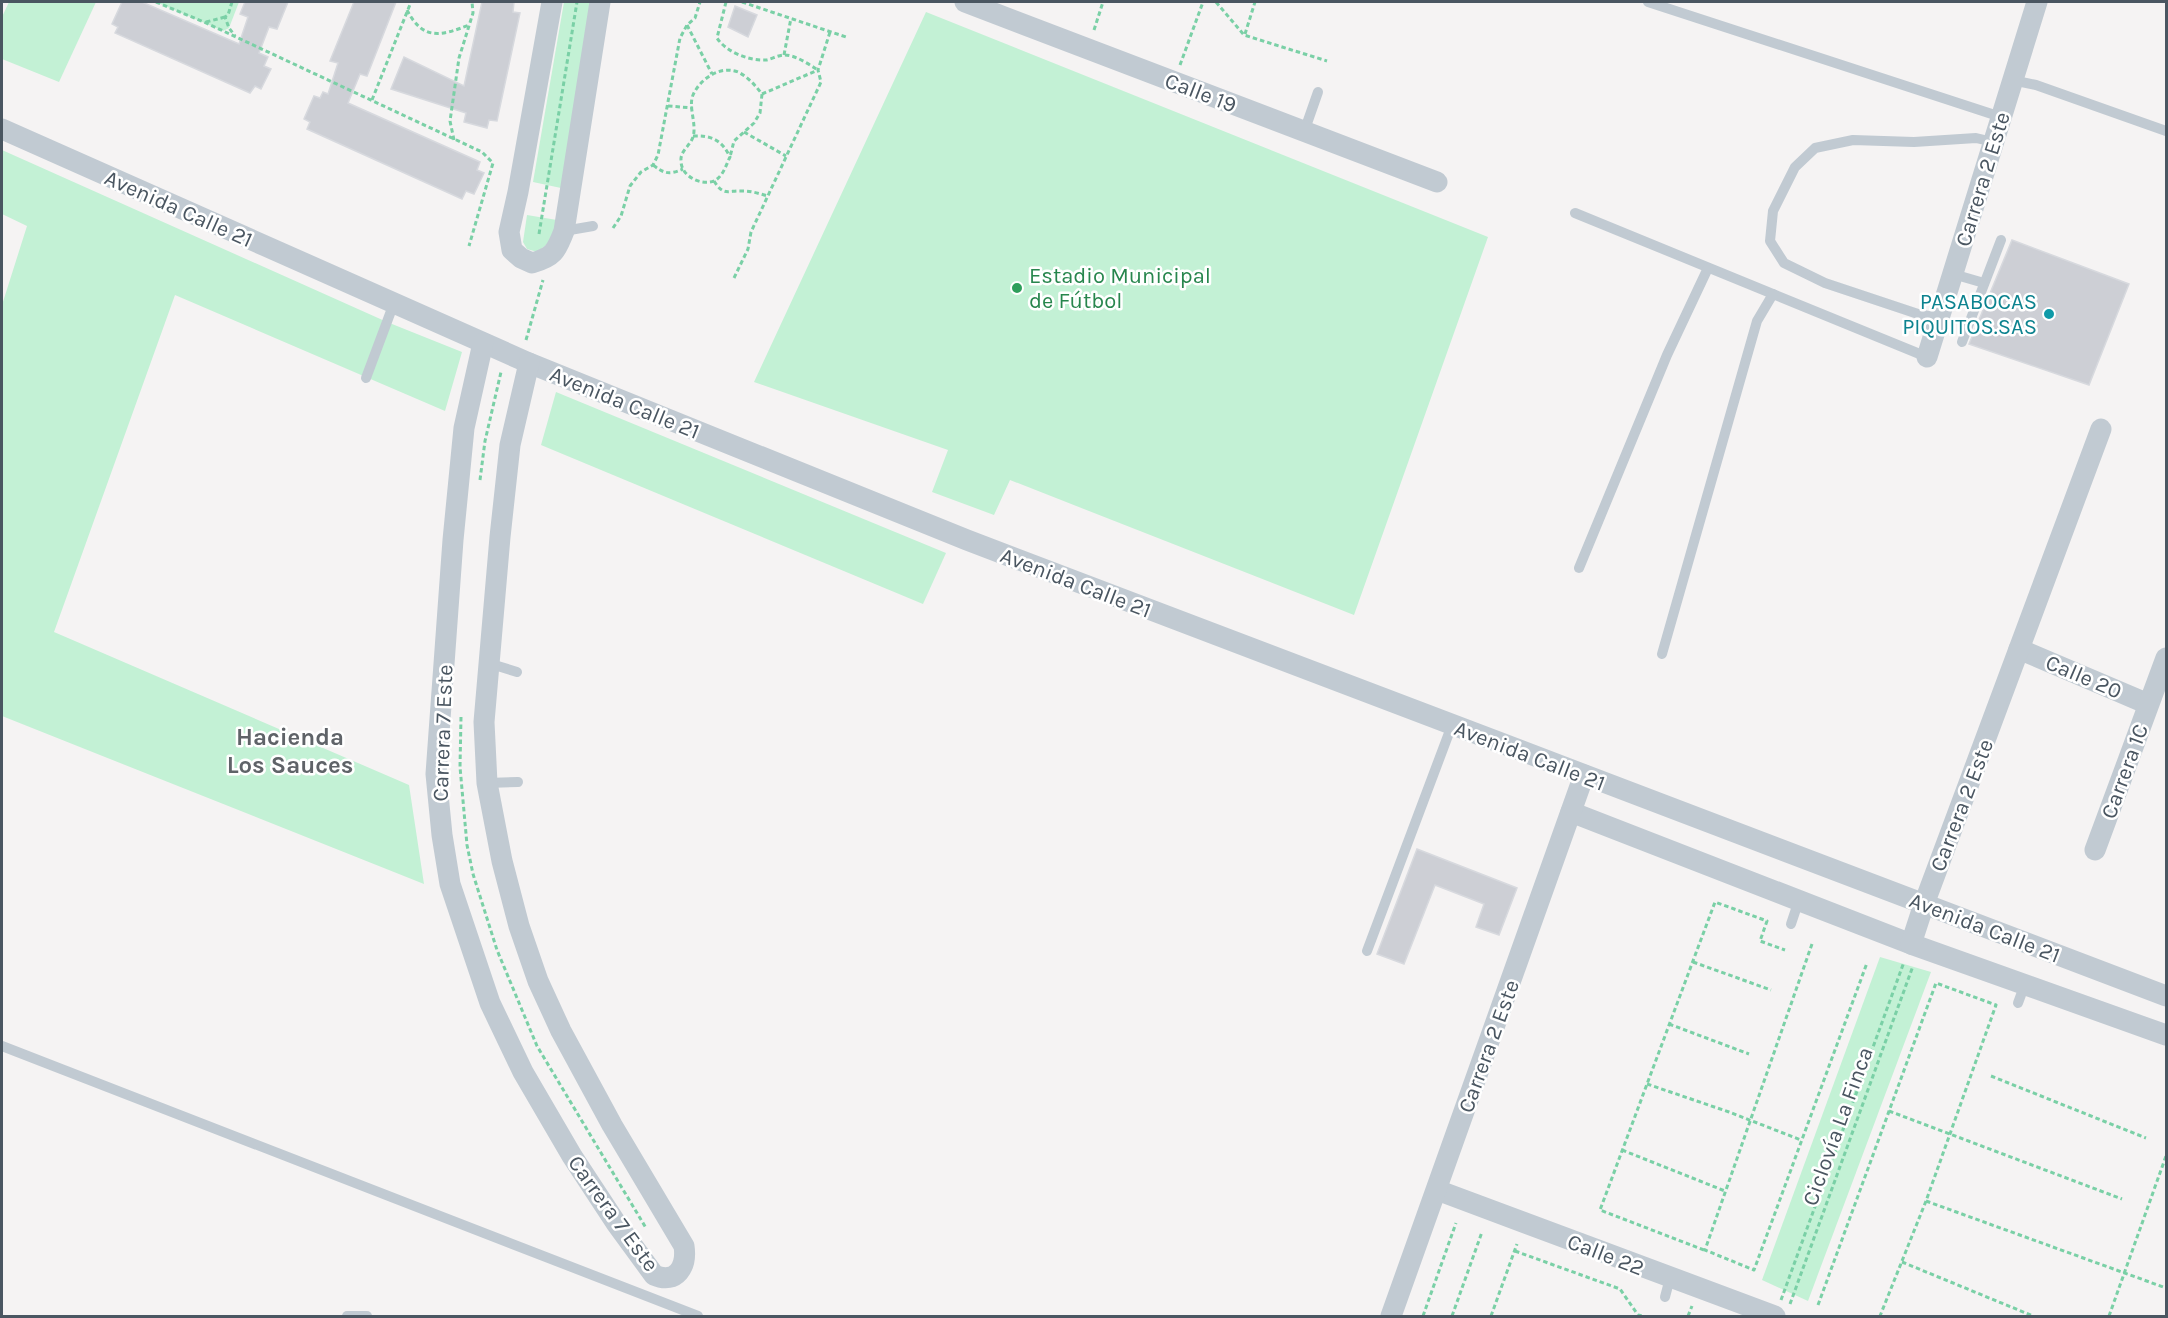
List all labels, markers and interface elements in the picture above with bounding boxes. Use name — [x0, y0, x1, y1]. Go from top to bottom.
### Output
street label: Calle 19 — [1161, 67, 1240, 118]
street label: Carrera 2 Este — [1950, 109, 2016, 250]
street label: Avenida Calle 21 — [101, 165, 257, 253]
place label: Estadio Municipal de Fútbol — [1029, 263, 1211, 314]
marker: Estadio Municipal de Fútbol — [1010, 281, 1024, 295]
place label: PASABOCAS PIQUITOS.SAS — [1902, 289, 2037, 340]
marker: PASABOCAS PIQUITOS.SAS — [2042, 307, 2056, 321]
street label: Avenida Calle 21 — [546, 361, 703, 445]
street label: Avenida Calle 21 — [997, 542, 1155, 624]
street label: Calle 20 — [2042, 649, 2126, 705]
street label: Carrera 7 Este — [428, 664, 458, 802]
street label: Avenida Calle 21 — [1451, 715, 1609, 797]
street label: Carrera 1C — [2096, 720, 2154, 822]
district label: Hacienda Los Sauces — [227, 723, 353, 779]
street label: Carrera 2 Este — [1925, 736, 1999, 875]
street label: Avenida Calle 21 — [1906, 887, 2064, 969]
street label: Carrera 2 Este — [1453, 976, 1525, 1116]
street label: Ciclovía La Finca — [1797, 1043, 1879, 1209]
street label: Carrera 7 Este — [562, 1150, 664, 1277]
street label: Calle 22 — [1564, 1228, 1648, 1281]

